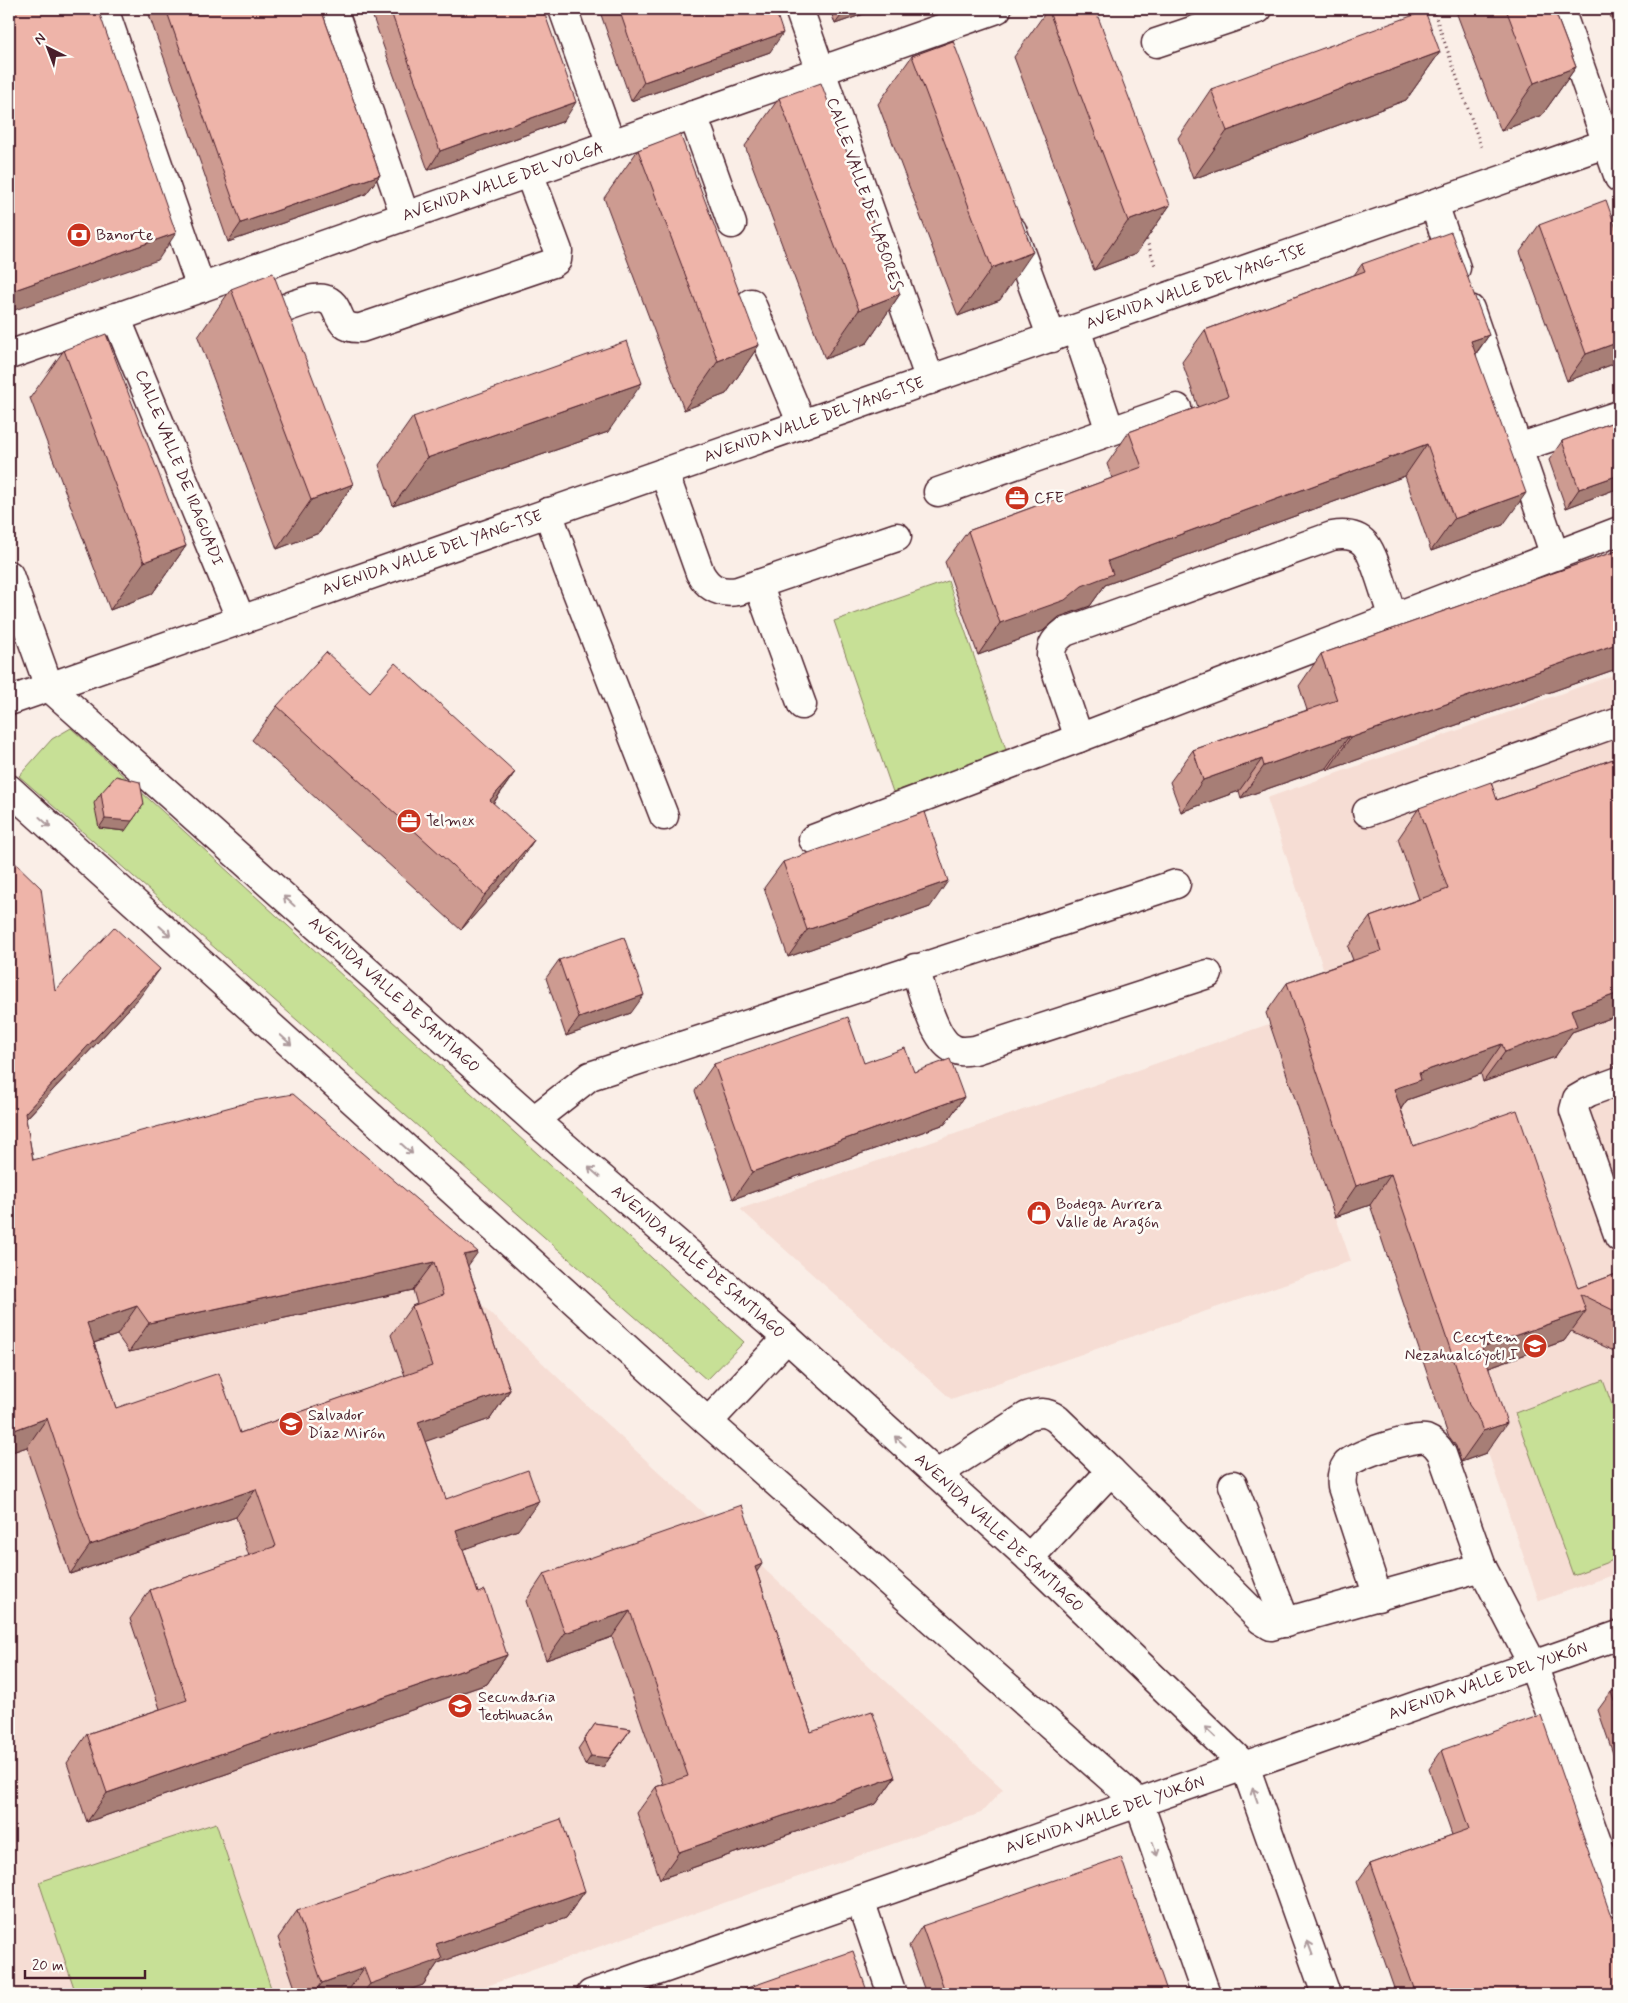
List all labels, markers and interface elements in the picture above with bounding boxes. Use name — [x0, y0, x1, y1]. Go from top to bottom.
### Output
north arrow — [22, 22, 72, 72]
text: N — [30, 29, 49, 49]
street label: CALLE VALLE DE LABORES — [821, 95, 907, 293]
street label: AVENIDA VALLE DEL VOLGA — [400, 138, 606, 226]
bank icon: Banorte — [66, 222, 92, 248]
place label: Banorte — [96, 225, 154, 246]
street label: AVENIDA VALLE DEL YANG-TSE — [1083, 239, 1309, 335]
street label: CALLE VALLE DE IRAGUADI — [130, 367, 228, 569]
street label: AVENIDA VALLE DEL YANG-TSE — [701, 372, 927, 468]
office icon: CFE — [1004, 485, 1030, 511]
place label: CFE — [1034, 488, 1064, 509]
street label: AVENIDA VALLE DEL YANG-TSE — [319, 505, 545, 601]
office icon: Telmex — [396, 808, 422, 834]
place label: Telmex — [426, 811, 474, 832]
one-way arrow — [38, 816, 51, 828]
one-way arrow — [283, 896, 296, 907]
street label: AVENIDA VALLE DE SANTIAGO — [304, 912, 484, 1078]
one-way arrow — [159, 925, 172, 937]
one-way arrow — [280, 1034, 293, 1046]
one-way arrow — [400, 1143, 413, 1155]
one-way arrow — [588, 1166, 601, 1178]
street label: AVENIDA VALLE DE SANTIAGO — [607, 1181, 789, 1343]
place label: Bodega Aurrera Valle de Aragón — [1056, 1194, 1163, 1234]
shop icon: Bodega Aurrera Valle de Aragón — [1026, 1200, 1052, 1226]
place label: Cecytem Nezahualcóyotl I — [1405, 1327, 1518, 1366]
school or university icon: Cecytem Nezahualcóyotl I — [1522, 1333, 1548, 1359]
place label: Salvador Díaz Mirón — [308, 1405, 385, 1444]
school or university icon: Salvador Díaz Mirón — [278, 1411, 304, 1437]
one-way arrow — [894, 1435, 907, 1447]
street label: AVENIDA VALLE DE SANTIAGO — [910, 1449, 1088, 1617]
street label: AVENIDA VALLE DEL YUKÓN — [1386, 1637, 1590, 1725]
place label: Secundaria Teotihuacán — [478, 1687, 556, 1726]
school or university icon: Secundaria Teotihuacán — [447, 1693, 473, 1719]
one-way arrow — [1203, 1726, 1216, 1738]
street label: AVENIDA VALLE DEL YUKÓN — [1003, 1771, 1207, 1859]
one-way arrow — [1250, 1788, 1259, 1803]
one-way arrow — [1151, 1841, 1160, 1856]
one-way arrow — [1305, 1941, 1314, 1957]
scale bar — [25, 1948, 145, 1980]
text: 20 m — [32, 1956, 64, 1976]

